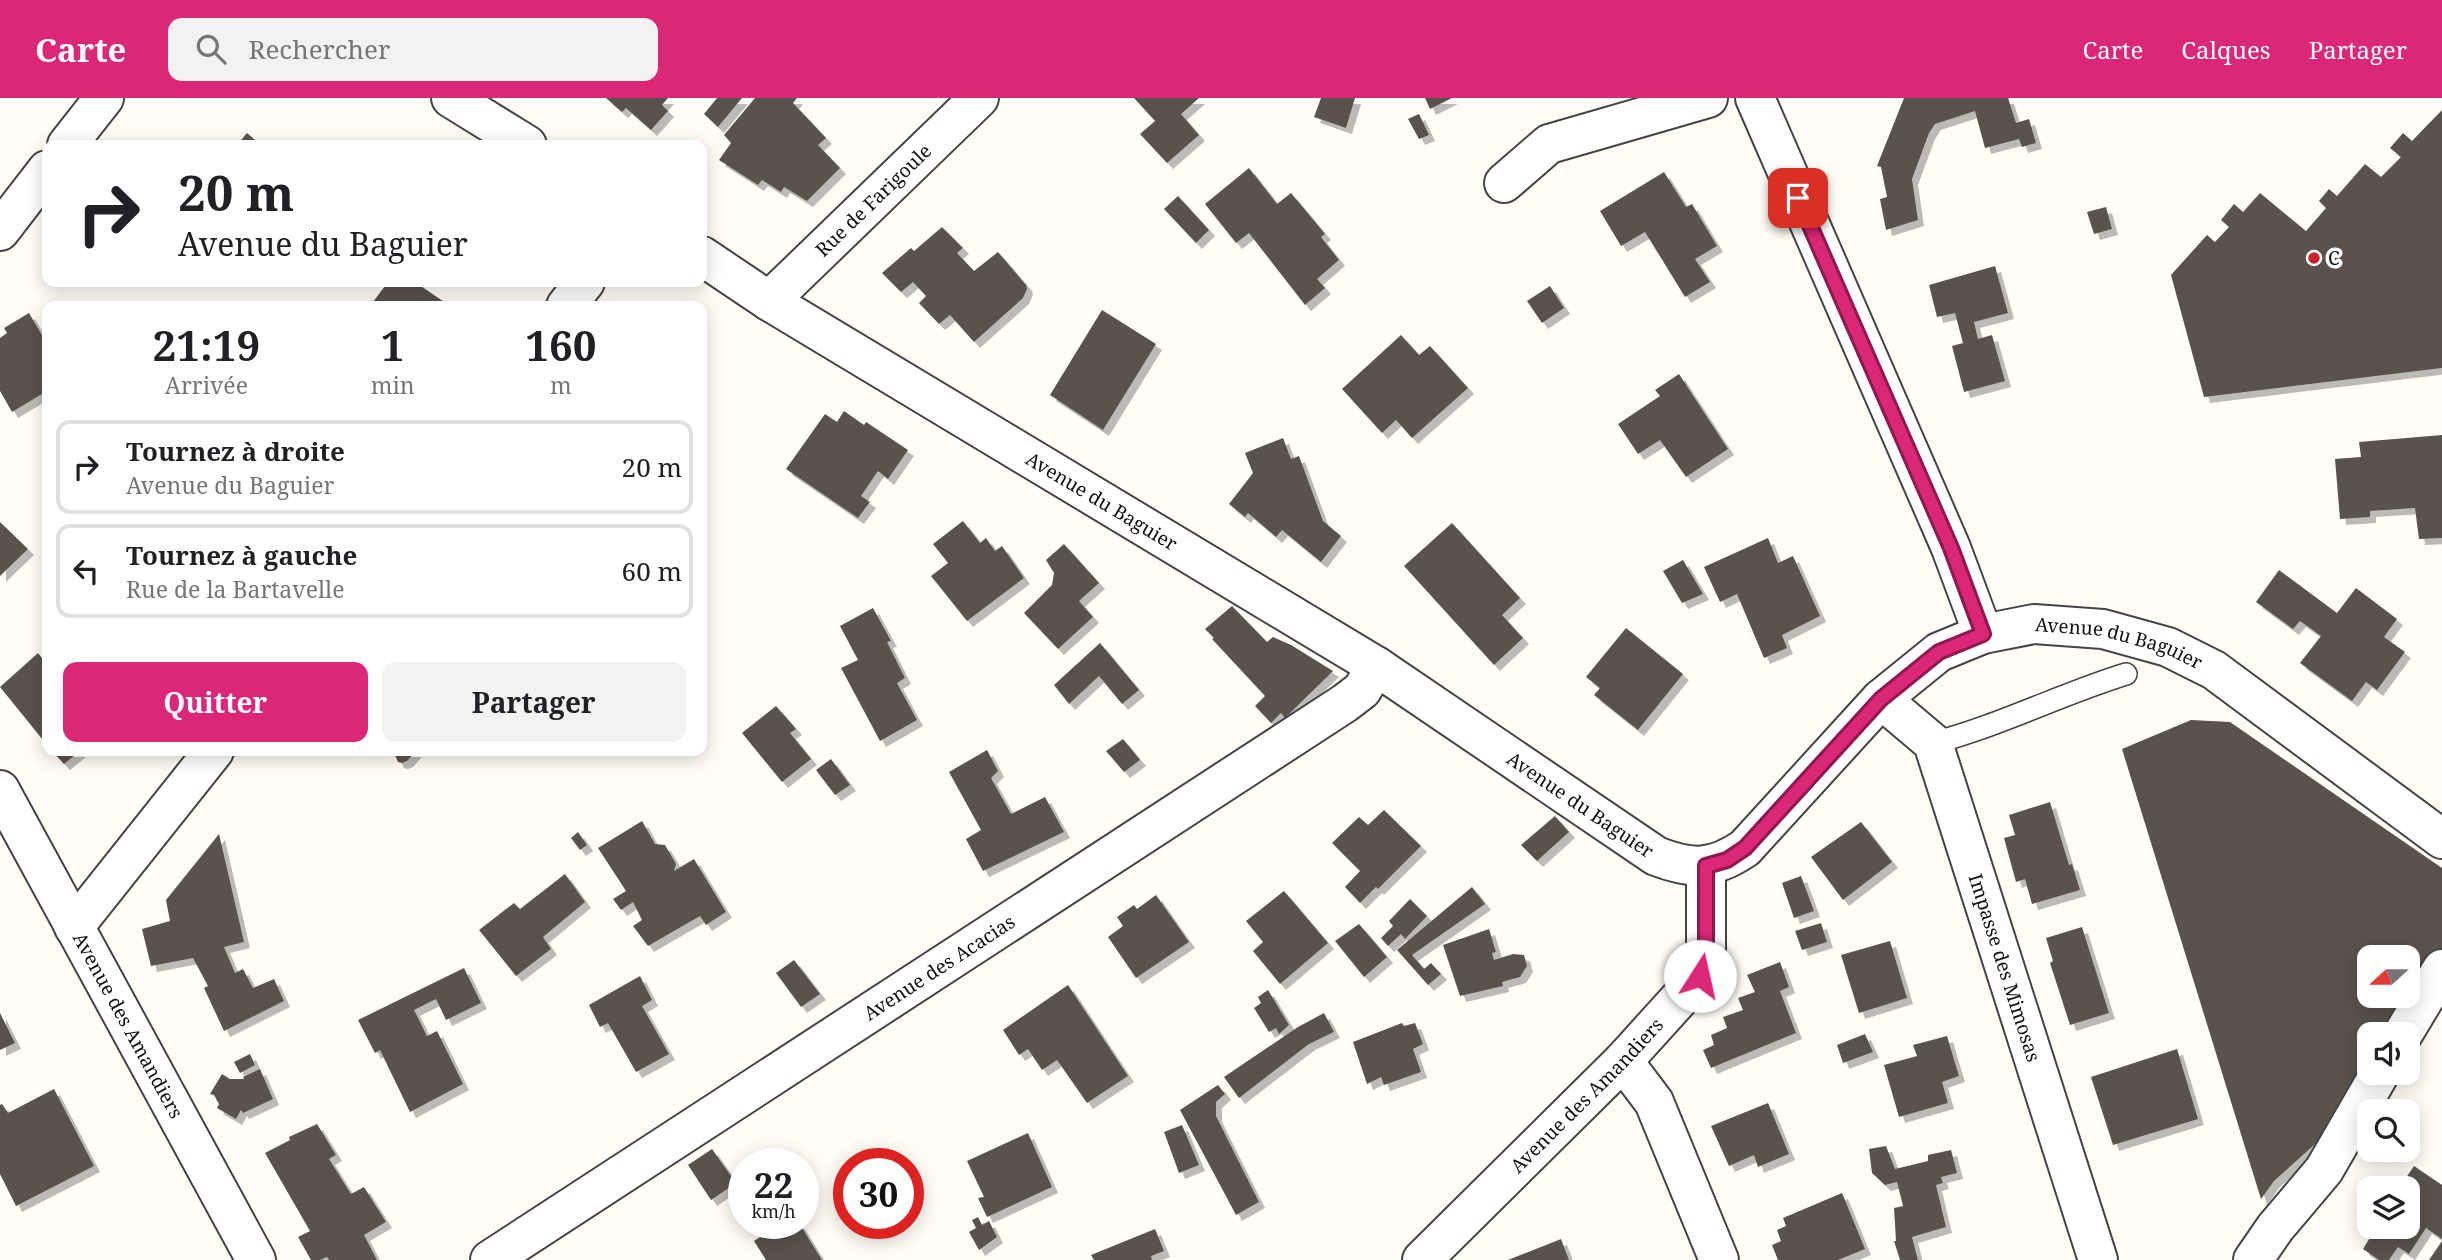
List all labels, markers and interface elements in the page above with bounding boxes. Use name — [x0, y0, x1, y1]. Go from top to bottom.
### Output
search box — [168, 18, 658, 81]
text: Carte — [35, 27, 126, 72]
icon: search — [192, 30, 230, 68]
text: Rechercher — [248, 31, 390, 67]
text: Carte — [2083, 33, 2143, 66]
text: Calques — [2181, 33, 2271, 66]
text: Partager — [2309, 33, 2407, 66]
street label: Rue de Farigoule — [810, 138, 937, 262]
text: 20 m — [178, 159, 294, 225]
icon: right — [63, 168, 154, 259]
pin — [1768, 168, 1828, 228]
icon: arrive — [1779, 179, 1817, 217]
text: Avenue du Baguier — [178, 222, 468, 265]
place label: C — [2328, 245, 2340, 271]
marker: C — [2306, 250, 2322, 266]
text: 21:19 — [153, 316, 260, 373]
text: 1 — [381, 316, 405, 373]
text: 160 — [525, 316, 596, 373]
text: Arrivée — [165, 369, 248, 401]
text: min — [371, 369, 415, 401]
text: m — [550, 369, 572, 401]
text: Tournez à droite — [126, 433, 345, 469]
street label: Avenue du Baguier — [1021, 446, 1182, 557]
icon: right — [67, 448, 105, 486]
text: 20 m — [622, 449, 682, 485]
text: Avenue du Baguier — [126, 469, 334, 501]
text: Tournez à gauche — [126, 537, 357, 573]
icon: left — [67, 552, 105, 590]
text: 60 m — [622, 553, 682, 589]
text: Rue de la Bartavelle — [126, 573, 345, 605]
street label: Avenue du Baguier — [2034, 611, 2207, 675]
button: Quitter — [63, 662, 368, 742]
button: Partager — [382, 662, 686, 742]
street label: Avenue du Baguier — [1502, 746, 1659, 864]
street label: Impasse des Mimosas — [1963, 871, 2047, 1065]
street label: Avenue des Acacias — [858, 908, 1020, 1026]
street label: Avenue des Amandiers — [67, 928, 189, 1123]
position arrow — [1663, 939, 1737, 1013]
north arrow — [2357, 945, 2420, 1008]
map controls — [2357, 945, 2420, 1239]
street label: Avenue des Amandiers — [1504, 1012, 1669, 1179]
button: sound — [2357, 1022, 2420, 1085]
button: search — [2357, 1099, 2420, 1162]
speed limit sign: 30 — [833, 1148, 924, 1239]
text: 22 — [754, 1161, 793, 1208]
button: layers — [2357, 1176, 2420, 1239]
text: km/h — [751, 1199, 796, 1223]

